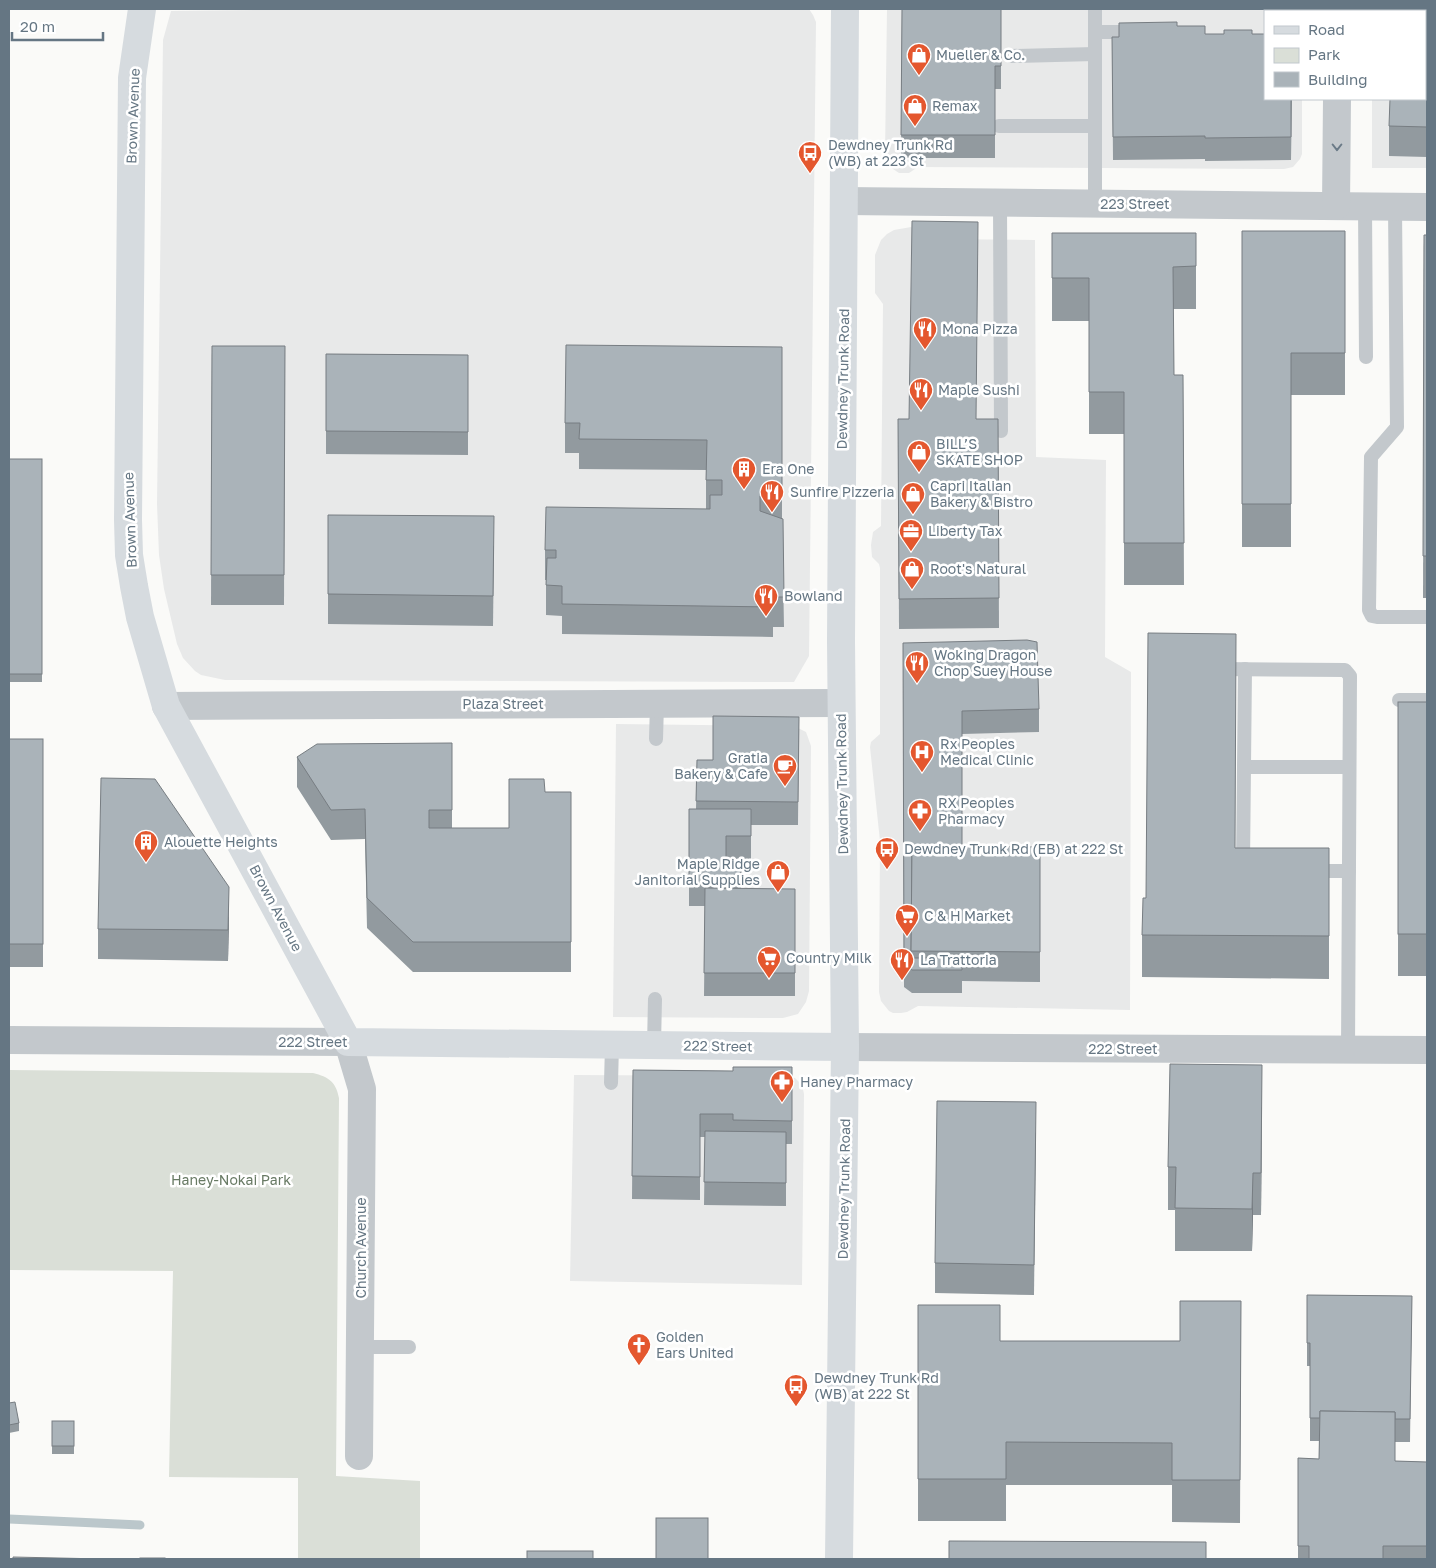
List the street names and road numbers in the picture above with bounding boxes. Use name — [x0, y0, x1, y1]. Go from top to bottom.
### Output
street label: Brown Avenue — [122, 68, 143, 164]
street label: 223 Street — [1100, 195, 1170, 212]
street label: Dewdney Trunk Road — [833, 308, 852, 450]
street label: Brown Avenue — [119, 472, 140, 568]
street label: Plaza Street — [462, 695, 544, 712]
street label: Dewdney Trunk Road — [832, 713, 851, 855]
street label: Brown Avenue — [246, 861, 306, 954]
street label: 222 Street — [278, 1033, 348, 1050]
street label: 222 Street — [683, 1036, 753, 1055]
street label: 222 Street — [1088, 1040, 1158, 1057]
street label: Dewdney Trunk Road — [834, 1118, 853, 1260]
street label: Church Avenue — [352, 1197, 369, 1299]

